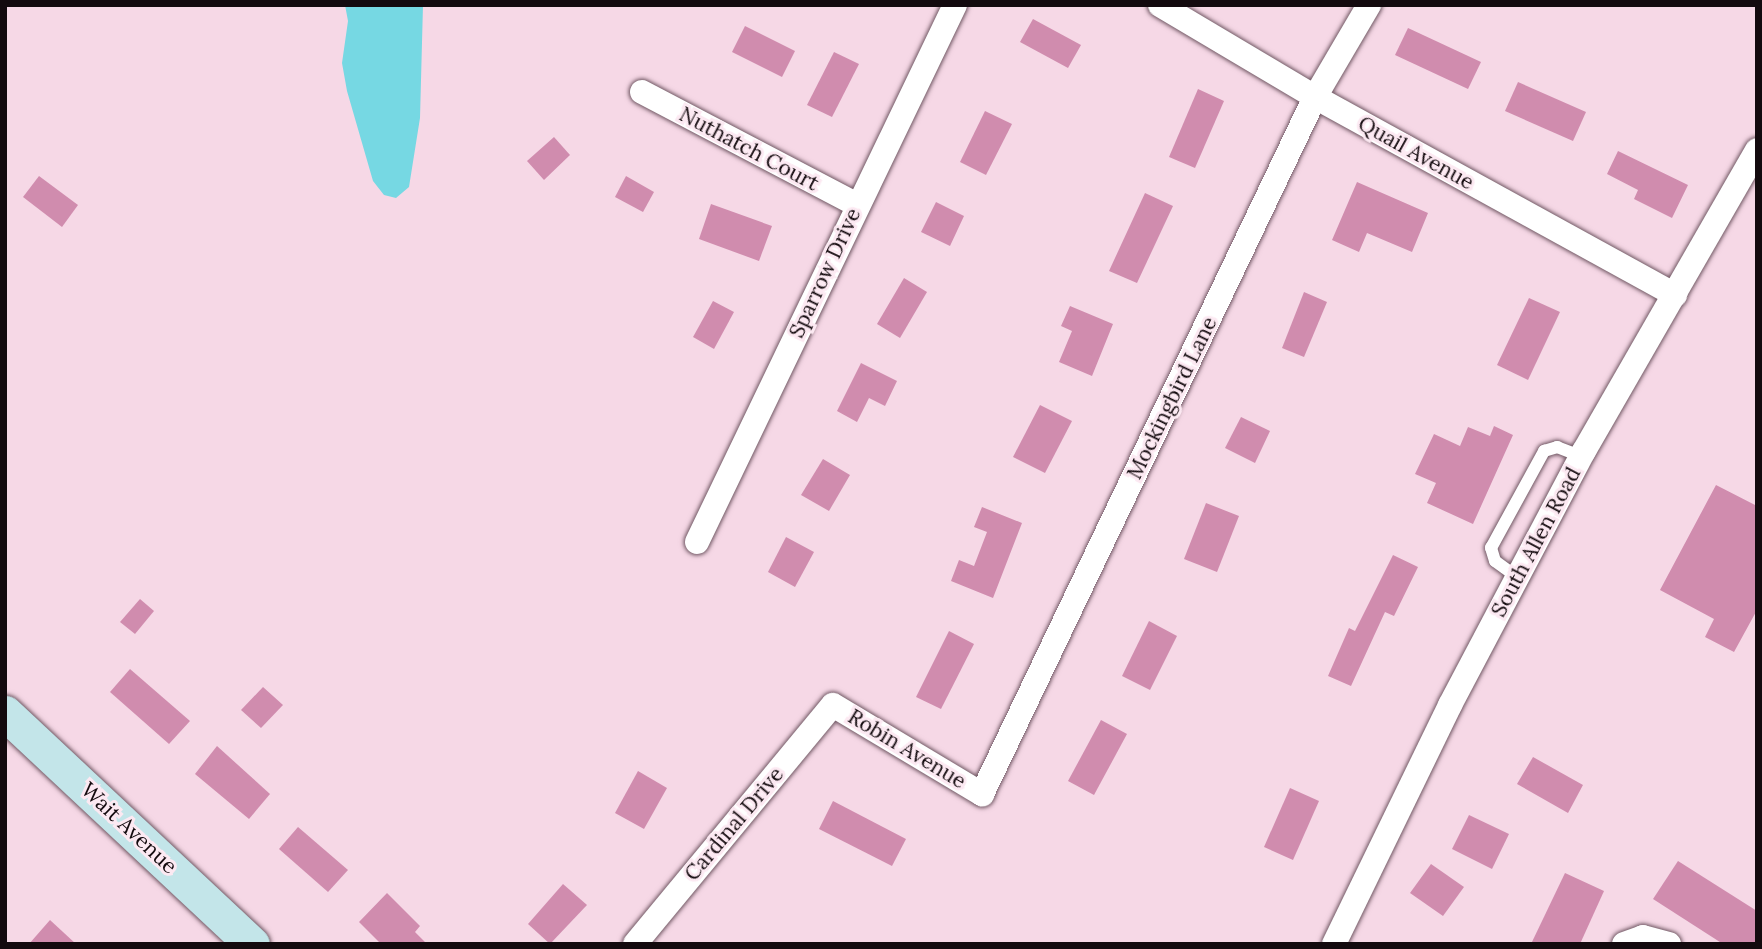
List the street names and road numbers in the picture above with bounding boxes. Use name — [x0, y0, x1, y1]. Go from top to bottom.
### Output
street label: Nuthatch Court — [675, 102, 823, 196]
street label: Quail Avenue — [1354, 111, 1478, 195]
street label: Sparrow Drive — [784, 204, 866, 342]
street label: Mockingbird Lane — [1122, 313, 1222, 483]
street label: South Allen Road — [1486, 463, 1586, 621]
street label: Robin Avenue — [844, 704, 970, 794]
street label: Cardinal Drive — [679, 762, 789, 886]
street label: Wait Avenue — [76, 777, 182, 879]

